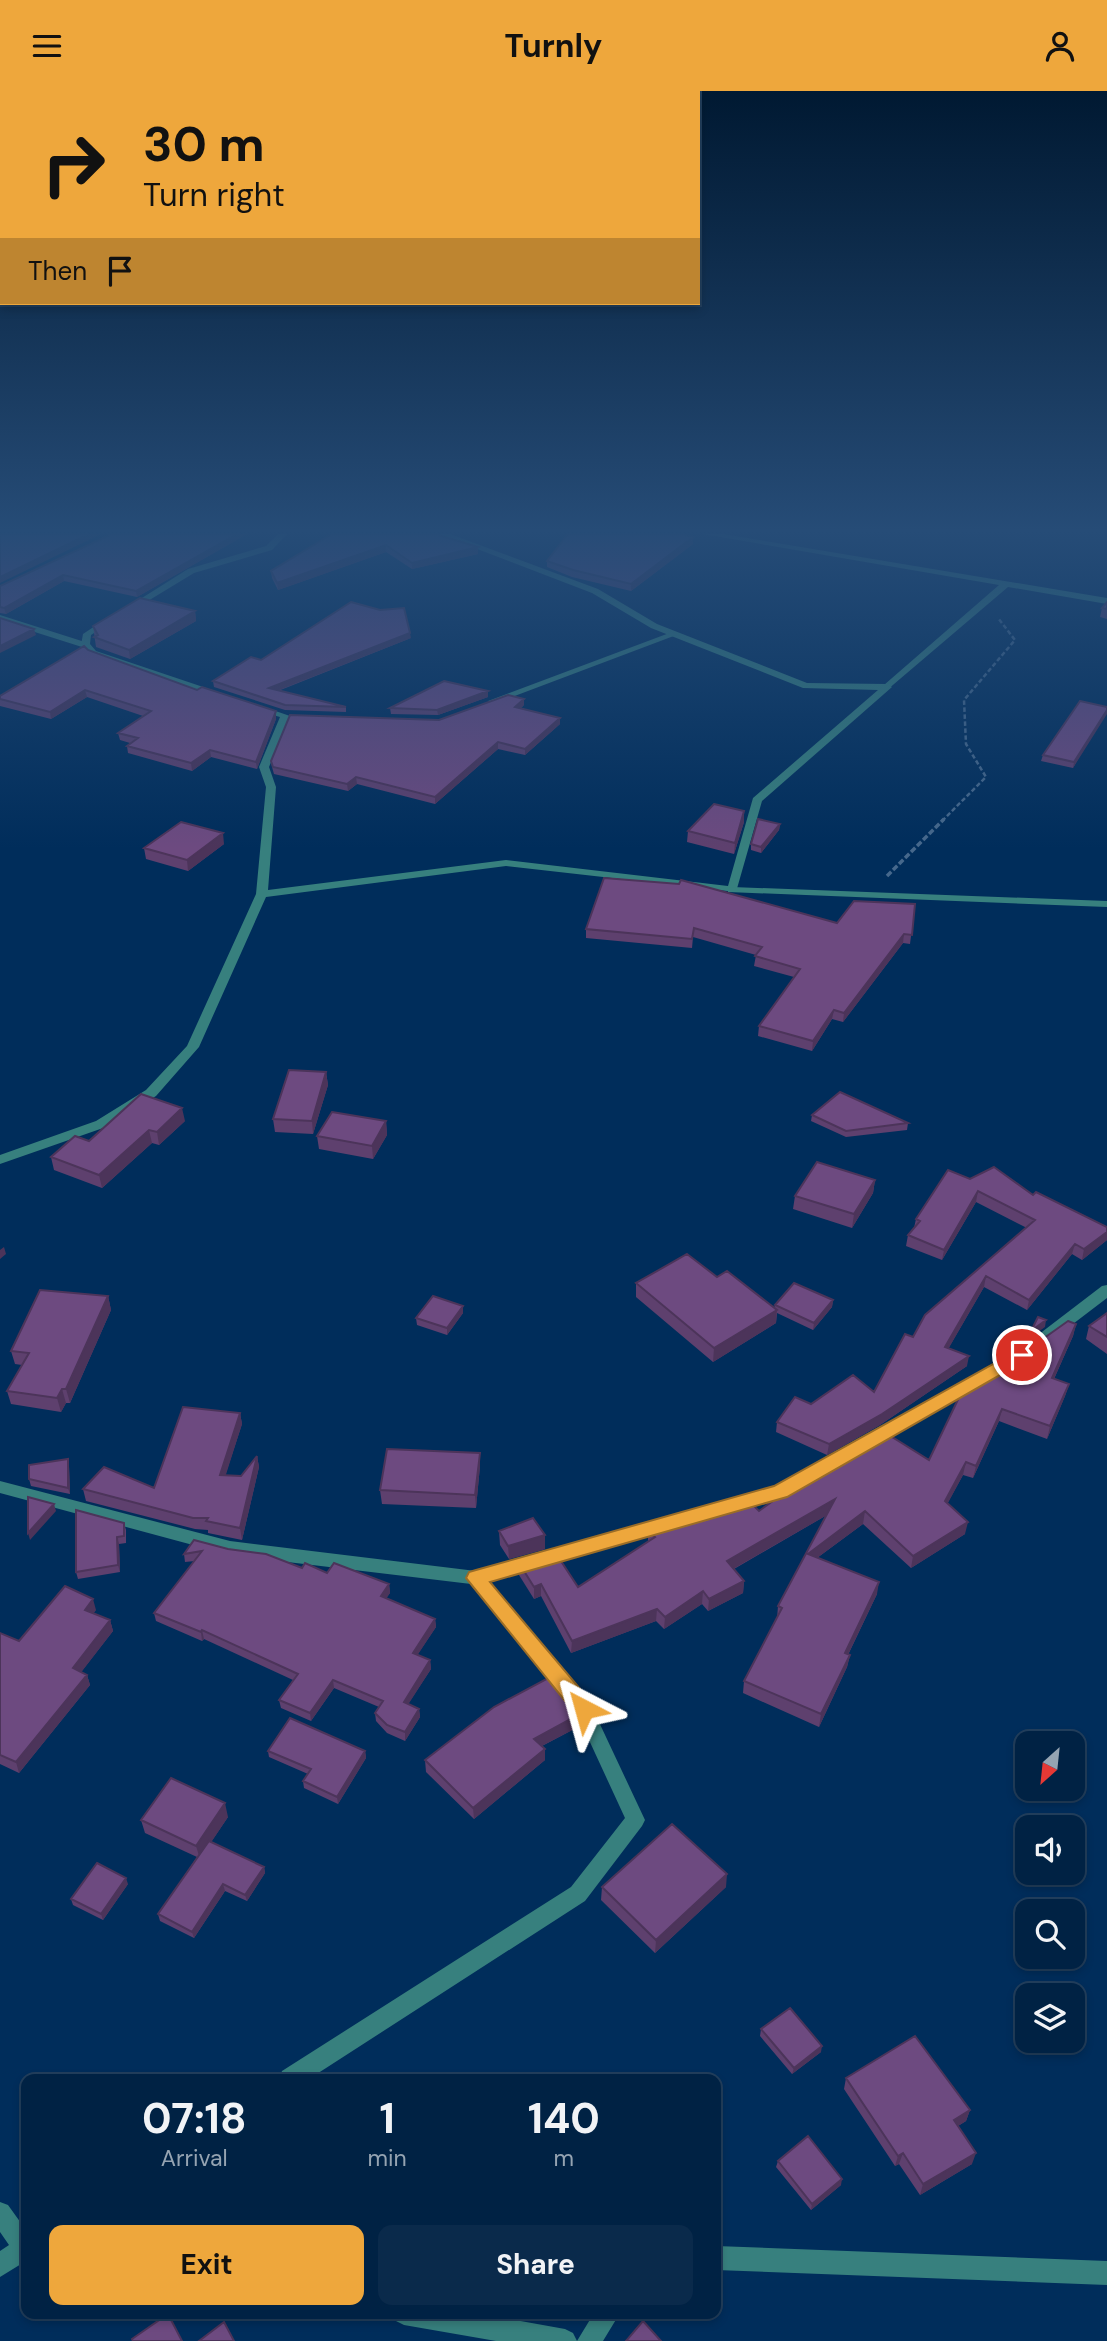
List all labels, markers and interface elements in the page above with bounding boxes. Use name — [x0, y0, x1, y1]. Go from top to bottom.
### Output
text: Turnly — [505, 25, 602, 67]
icon: menu — [28, 27, 66, 65]
icon: person — [1041, 27, 1079, 65]
text: 30 m — [143, 112, 265, 176]
icon: right — [28, 119, 119, 210]
text: Turn right — [143, 174, 285, 216]
icon: arrive — [101, 252, 139, 290]
text: Then — [28, 254, 87, 288]
pin — [992, 1325, 1052, 1385]
icon: arrive — [1003, 1336, 1041, 1374]
position arrow — [547, 1672, 621, 1746]
north arrow — [1015, 1731, 1085, 1801]
map controls — [1015, 1731, 1085, 2053]
button: sound — [1015, 1815, 1085, 1885]
button: search — [1015, 1899, 1085, 1969]
button: layers — [1015, 1983, 1085, 2053]
text: 07:18 — [142, 2091, 246, 2146]
text: 1 — [379, 2091, 395, 2146]
text: 140 — [528, 2091, 600, 2146]
text: Arrival — [161, 2143, 228, 2173]
text: min — [368, 2143, 407, 2173]
text: m — [554, 2143, 574, 2173]
button: Exit — [49, 2225, 364, 2305]
button: Share — [378, 2225, 693, 2305]

